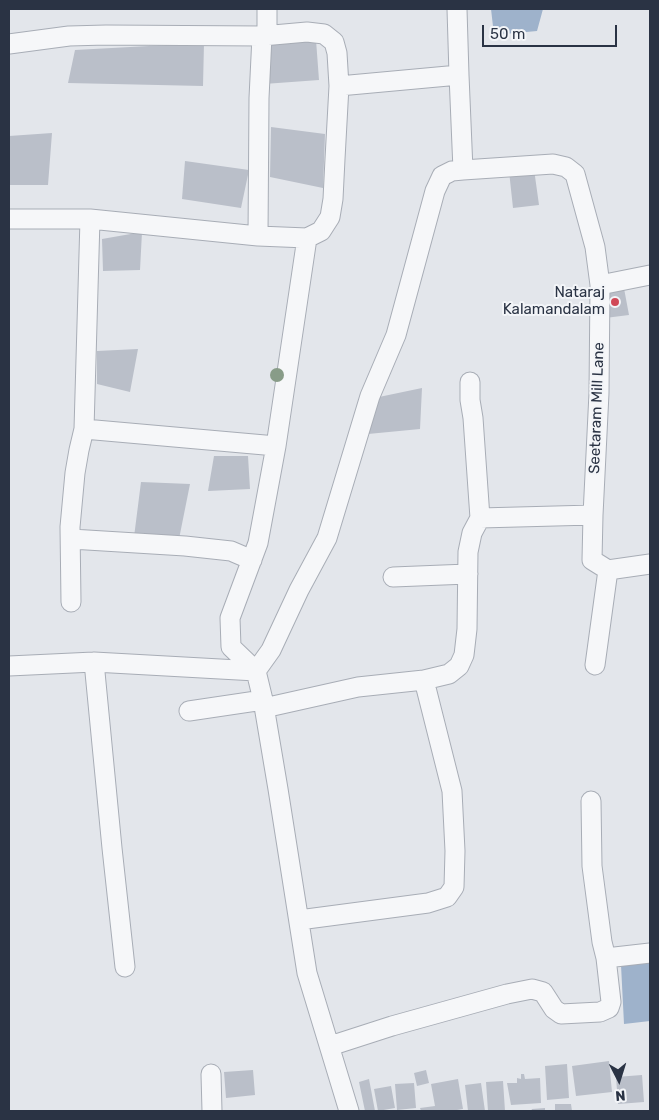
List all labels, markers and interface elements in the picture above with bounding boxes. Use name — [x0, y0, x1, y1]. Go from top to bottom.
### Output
scale bar — [484, 15, 619, 47]
text: 50 m — [490, 25, 525, 43]
place label: Nataraj Kalamandalam — [503, 284, 605, 319]
marker: Nataraj Kalamandalam — [609, 296, 621, 308]
street label: Seetaram Mill Lane — [586, 342, 608, 474]
north arrow — [594, 1055, 644, 1105]
text: N — [615, 1087, 626, 1104]

